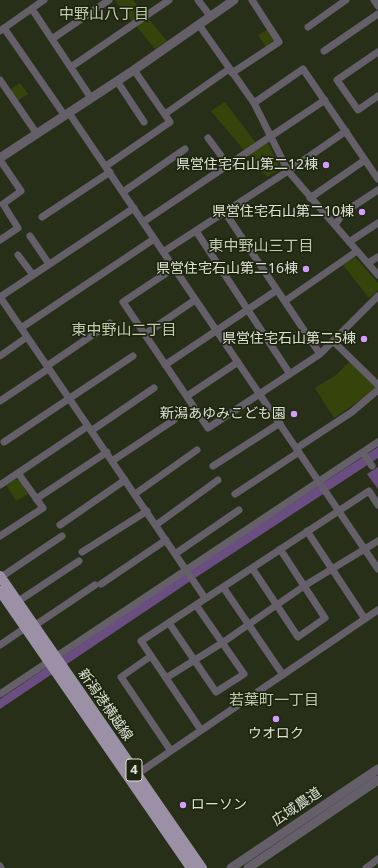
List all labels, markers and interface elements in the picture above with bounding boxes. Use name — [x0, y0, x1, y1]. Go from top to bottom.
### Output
district label: 中野山八丁目 — [59, 6, 149, 24]
place label: 県営住宅石山第二12棟 — [176, 157, 318, 173]
marker: 県営住宅石山第二12棟 — [321, 160, 331, 170]
place label: 県営住宅石山第二10棟 — [212, 204, 354, 220]
marker: 県営住宅石山第二10棟 — [357, 207, 367, 217]
district label: 東中野山三丁目 — [209, 238, 313, 256]
place label: 県営住宅石山第二16棟 — [156, 261, 298, 277]
marker: 県営住宅石山第二16棟 — [301, 264, 311, 274]
district label: 東中野山二丁目 — [72, 322, 176, 340]
place label: 県営住宅石山第二5棟 — [222, 331, 356, 347]
marker: 県営住宅石山第二5棟 — [359, 334, 369, 344]
place label: 新潟あゆみこども園 — [160, 406, 286, 422]
marker: 新潟あゆみこども園 — [289, 409, 299, 419]
street label: 新潟港横越線 — [74, 666, 136, 744]
district label: 若葉町一丁目 — [229, 692, 319, 710]
marker: ウオロク — [271, 714, 281, 724]
place label: ウオロク — [248, 726, 304, 742]
road number: 4 — [126, 759, 142, 781]
street label: 広域農道 — [269, 784, 325, 830]
place label: ローソン — [191, 797, 247, 813]
marker: ローソン — [178, 800, 188, 810]

